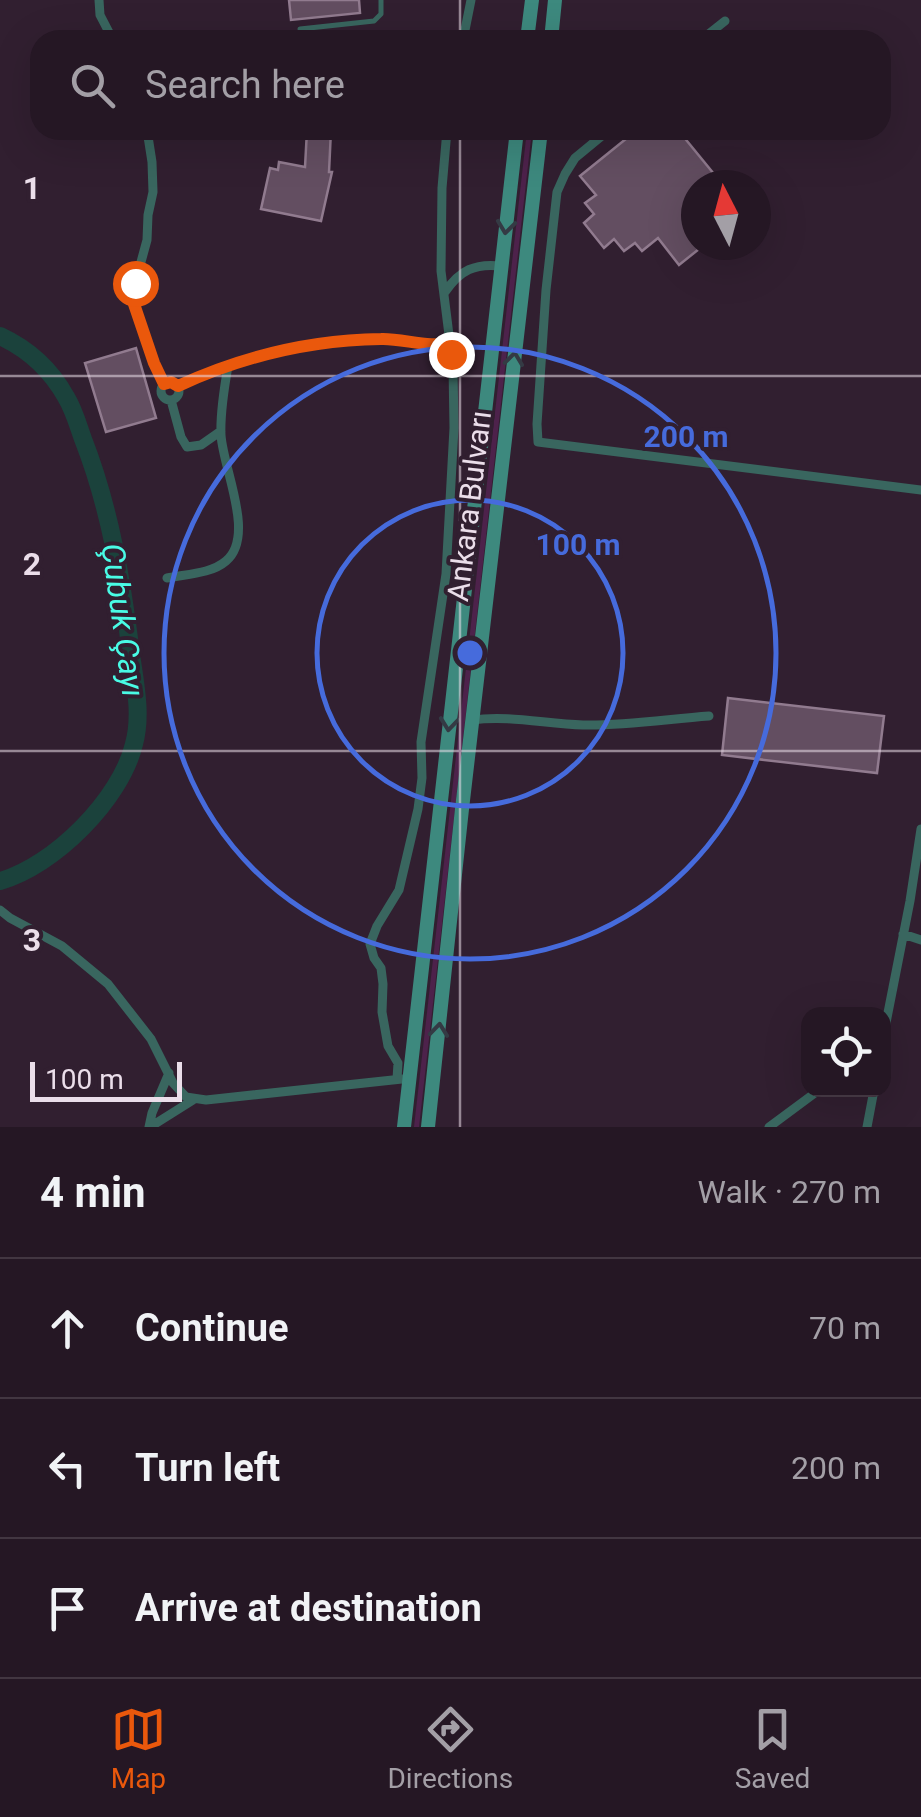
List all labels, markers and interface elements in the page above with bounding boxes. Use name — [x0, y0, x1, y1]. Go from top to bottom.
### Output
search box — [30, 30, 891, 140]
icon: search — [65, 58, 120, 113]
text: Search here — [145, 63, 345, 107]
text: 1 — [23, 169, 41, 207]
north arrow — [681, 170, 771, 260]
one-way arrow — [496, 219, 517, 235]
route start — [113, 261, 159, 307]
route end — [429, 332, 475, 378]
one-way arrow — [503, 351, 524, 367]
street label: Ankara Bulvarı — [440, 409, 498, 603]
text: 200 m — [643, 419, 729, 454]
text: 100 m — [535, 527, 621, 562]
water label: Çubuk Çayı — [93, 541, 153, 699]
text: 2 — [23, 545, 41, 583]
centre of rings — [452, 635, 488, 671]
one-way arrow — [439, 716, 460, 732]
text: 3 — [23, 921, 41, 959]
map controls — [801, 1007, 891, 1097]
button: locate — [801, 1007, 891, 1097]
one-way arrow — [428, 1022, 449, 1038]
scale bar — [30, 1057, 182, 1102]
text: 100 m — [45, 1063, 124, 1096]
text: 4 min — [40, 1168, 146, 1217]
text: Walk · 270 m — [698, 1173, 881, 1211]
icon: ahead — [40, 1301, 95, 1356]
text: Continue — [135, 1306, 289, 1350]
text: 70 m — [809, 1309, 881, 1347]
icon: left — [40, 1441, 95, 1496]
text: Turn left — [135, 1446, 280, 1490]
text: 200 m — [791, 1449, 881, 1487]
icon: arrive — [40, 1581, 95, 1636]
text: Arrive at destination — [135, 1586, 482, 1630]
tab: Map — [111, 1702, 166, 1795]
tab: Directions — [387, 1702, 513, 1795]
tab: Saved — [735, 1702, 810, 1795]

